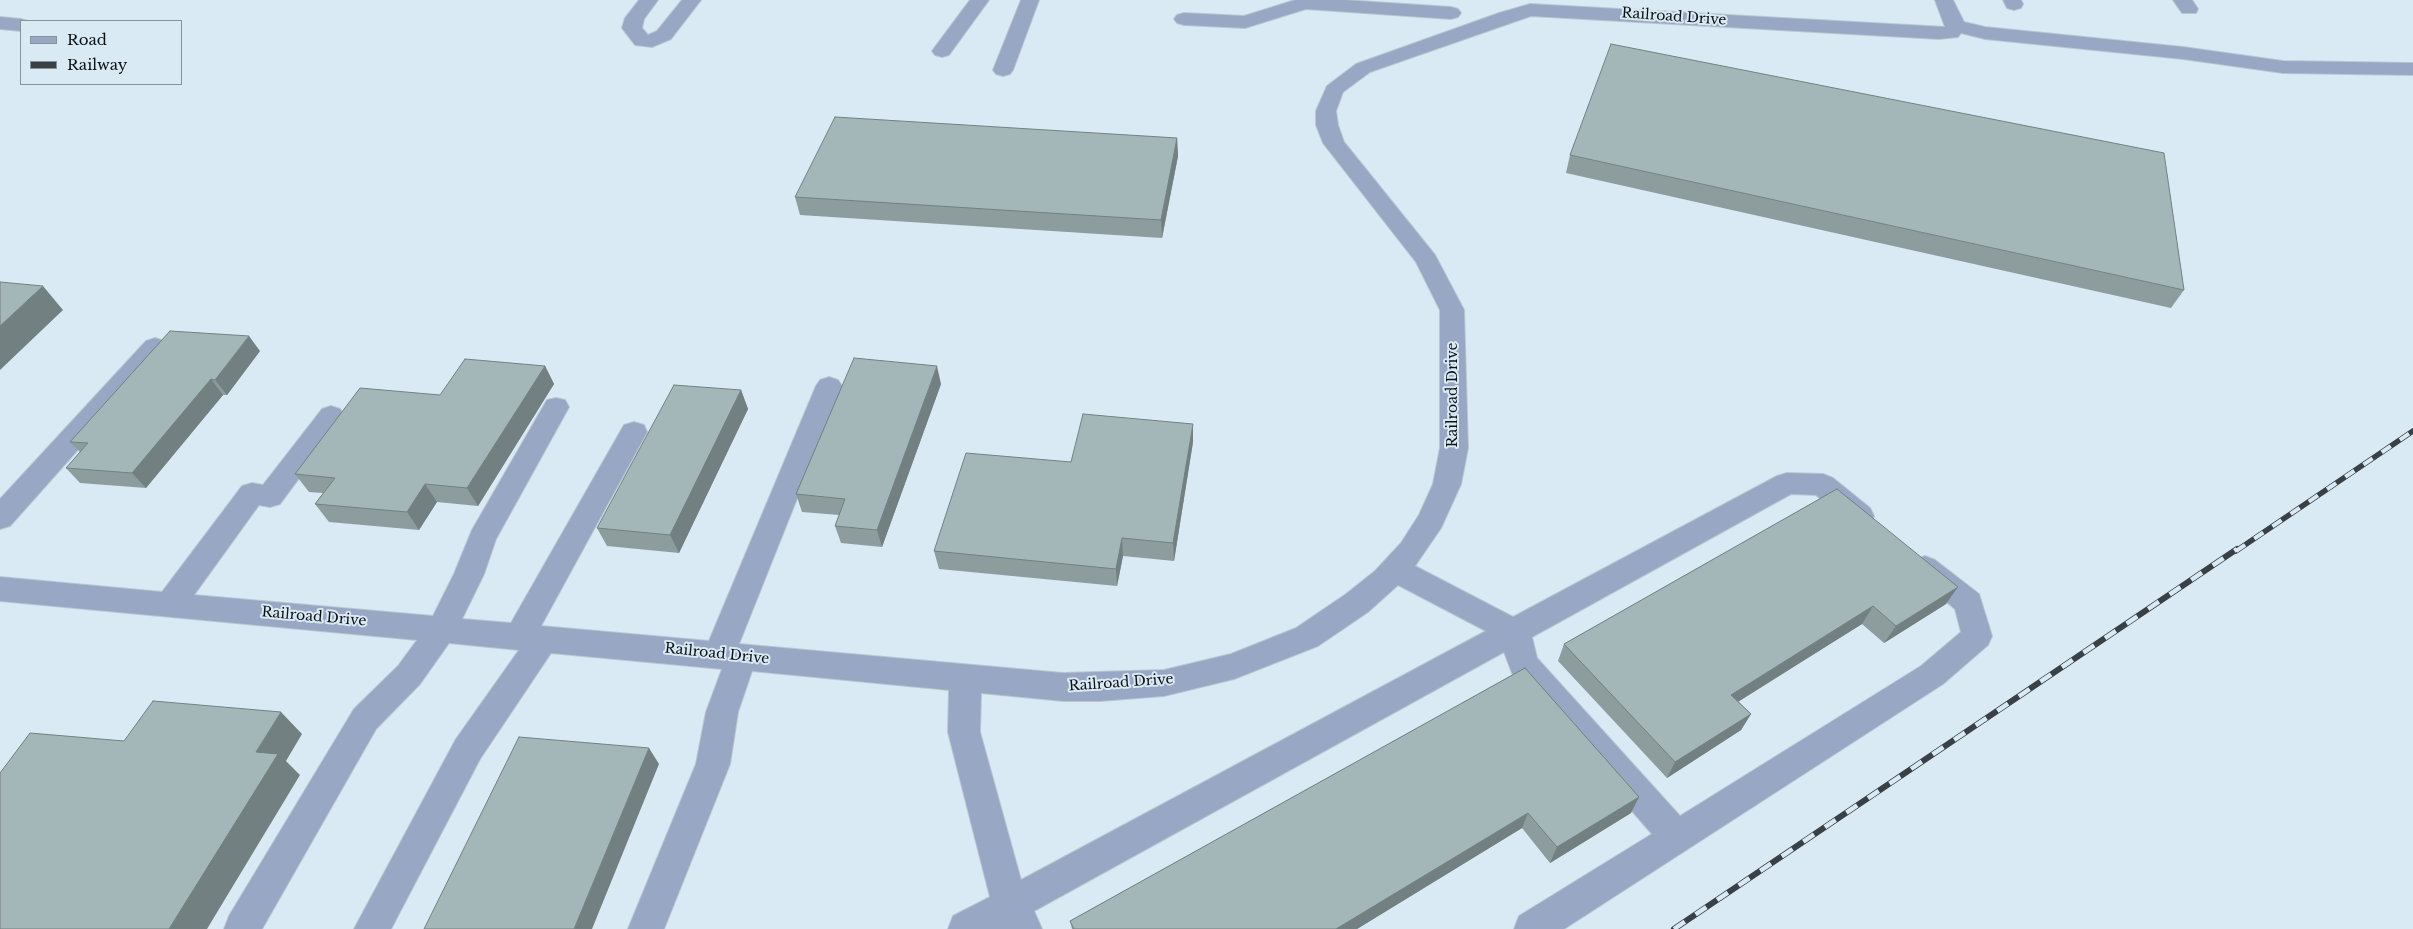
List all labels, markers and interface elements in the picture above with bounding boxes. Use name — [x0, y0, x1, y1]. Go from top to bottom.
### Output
street label: Railroad Drive — [1621, 5, 1727, 29]
legend — [20, 20, 182, 85]
text: Road — [67, 30, 107, 49]
text: Railway — [67, 55, 127, 74]
street label: Railroad Drive — [1445, 342, 1461, 448]
street label: Railroad Drive — [261, 604, 367, 630]
street label: Railroad Drive — [664, 640, 770, 668]
street label: Railroad Drive — [1068, 671, 1174, 695]

